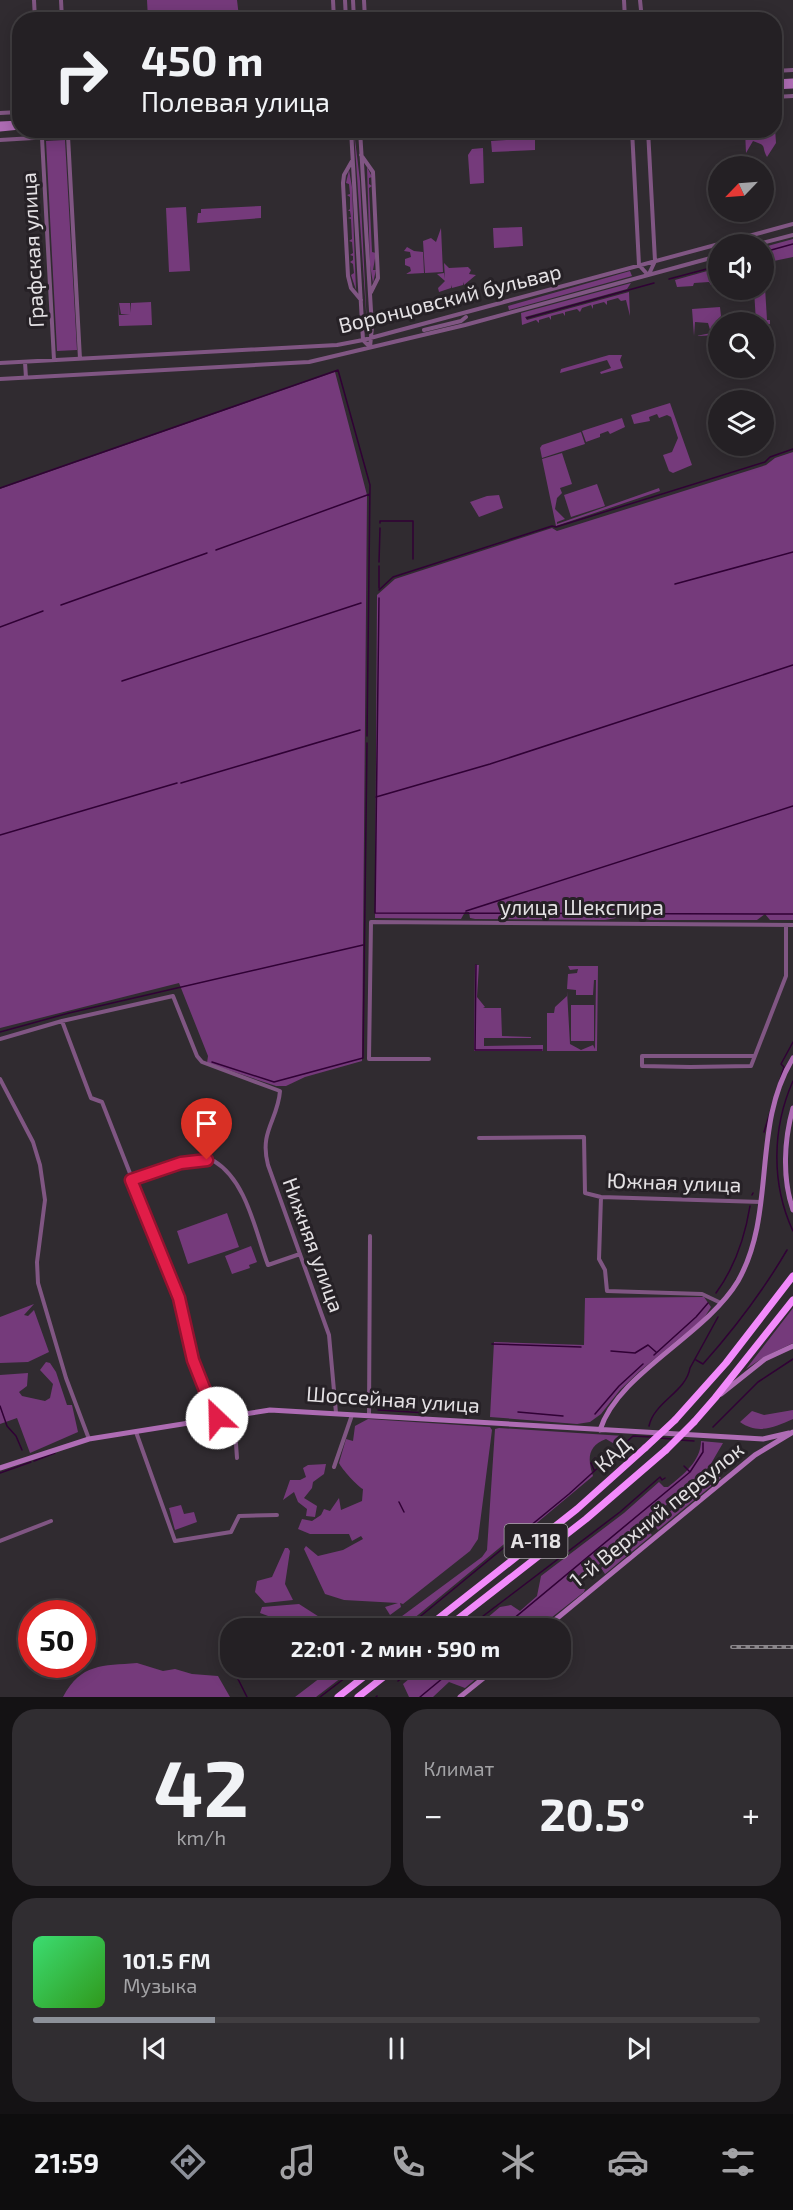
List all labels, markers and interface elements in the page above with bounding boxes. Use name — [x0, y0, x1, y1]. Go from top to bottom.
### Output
text: 450 m — [141, 34, 264, 84]
icon: right — [42, 36, 120, 114]
text: Полевая улица — [141, 85, 330, 117]
north arrow — [708, 156, 774, 222]
map controls — [708, 156, 774, 456]
street label: Графская улица — [15, 172, 49, 328]
button: sound — [708, 234, 774, 300]
street label: Воронцовский бульвар — [336, 258, 564, 338]
button: search — [708, 312, 774, 378]
button: layers — [708, 390, 774, 456]
street label: улица Шекспира — [500, 894, 664, 920]
pin — [181, 1098, 232, 1160]
icon: arrive — [190, 1107, 223, 1140]
street label: Южная улица — [606, 1167, 742, 1197]
street label: Нижняя улица — [278, 1174, 350, 1315]
street label: Шоссейная улица — [305, 1380, 481, 1418]
position arrow — [185, 1386, 249, 1450]
street label: КАД — [589, 1431, 635, 1477]
street label: 1-й Верхний переулок — [564, 1436, 749, 1592]
road number: А-118 — [504, 1524, 568, 1558]
speed limit sign: 50 — [18, 1600, 96, 1678]
text: 22:01 · 2 мин · 590 m — [291, 1635, 500, 1661]
text: 42 — [154, 1739, 249, 1833]
text: Климат — [424, 1756, 494, 1780]
text: 20.5° — [539, 1786, 645, 1840]
text: − — [424, 1794, 443, 1834]
text: + — [742, 1794, 760, 1834]
text: km/h — [176, 1825, 226, 1849]
text: 101.5 FM — [123, 1947, 211, 1973]
text: Музыка — [123, 1973, 197, 1997]
icon: previous — [138, 2032, 171, 2065]
icon: pause — [380, 2032, 413, 2065]
icon: next — [622, 2032, 655, 2065]
icon: directions — [167, 2141, 209, 2183]
icon: music — [277, 2141, 319, 2183]
icon: phone — [387, 2141, 429, 2183]
icon: climate — [497, 2141, 539, 2183]
icon: car — [607, 2141, 649, 2183]
icon: filters — [717, 2141, 759, 2183]
text: 21:59 — [34, 2146, 99, 2178]

